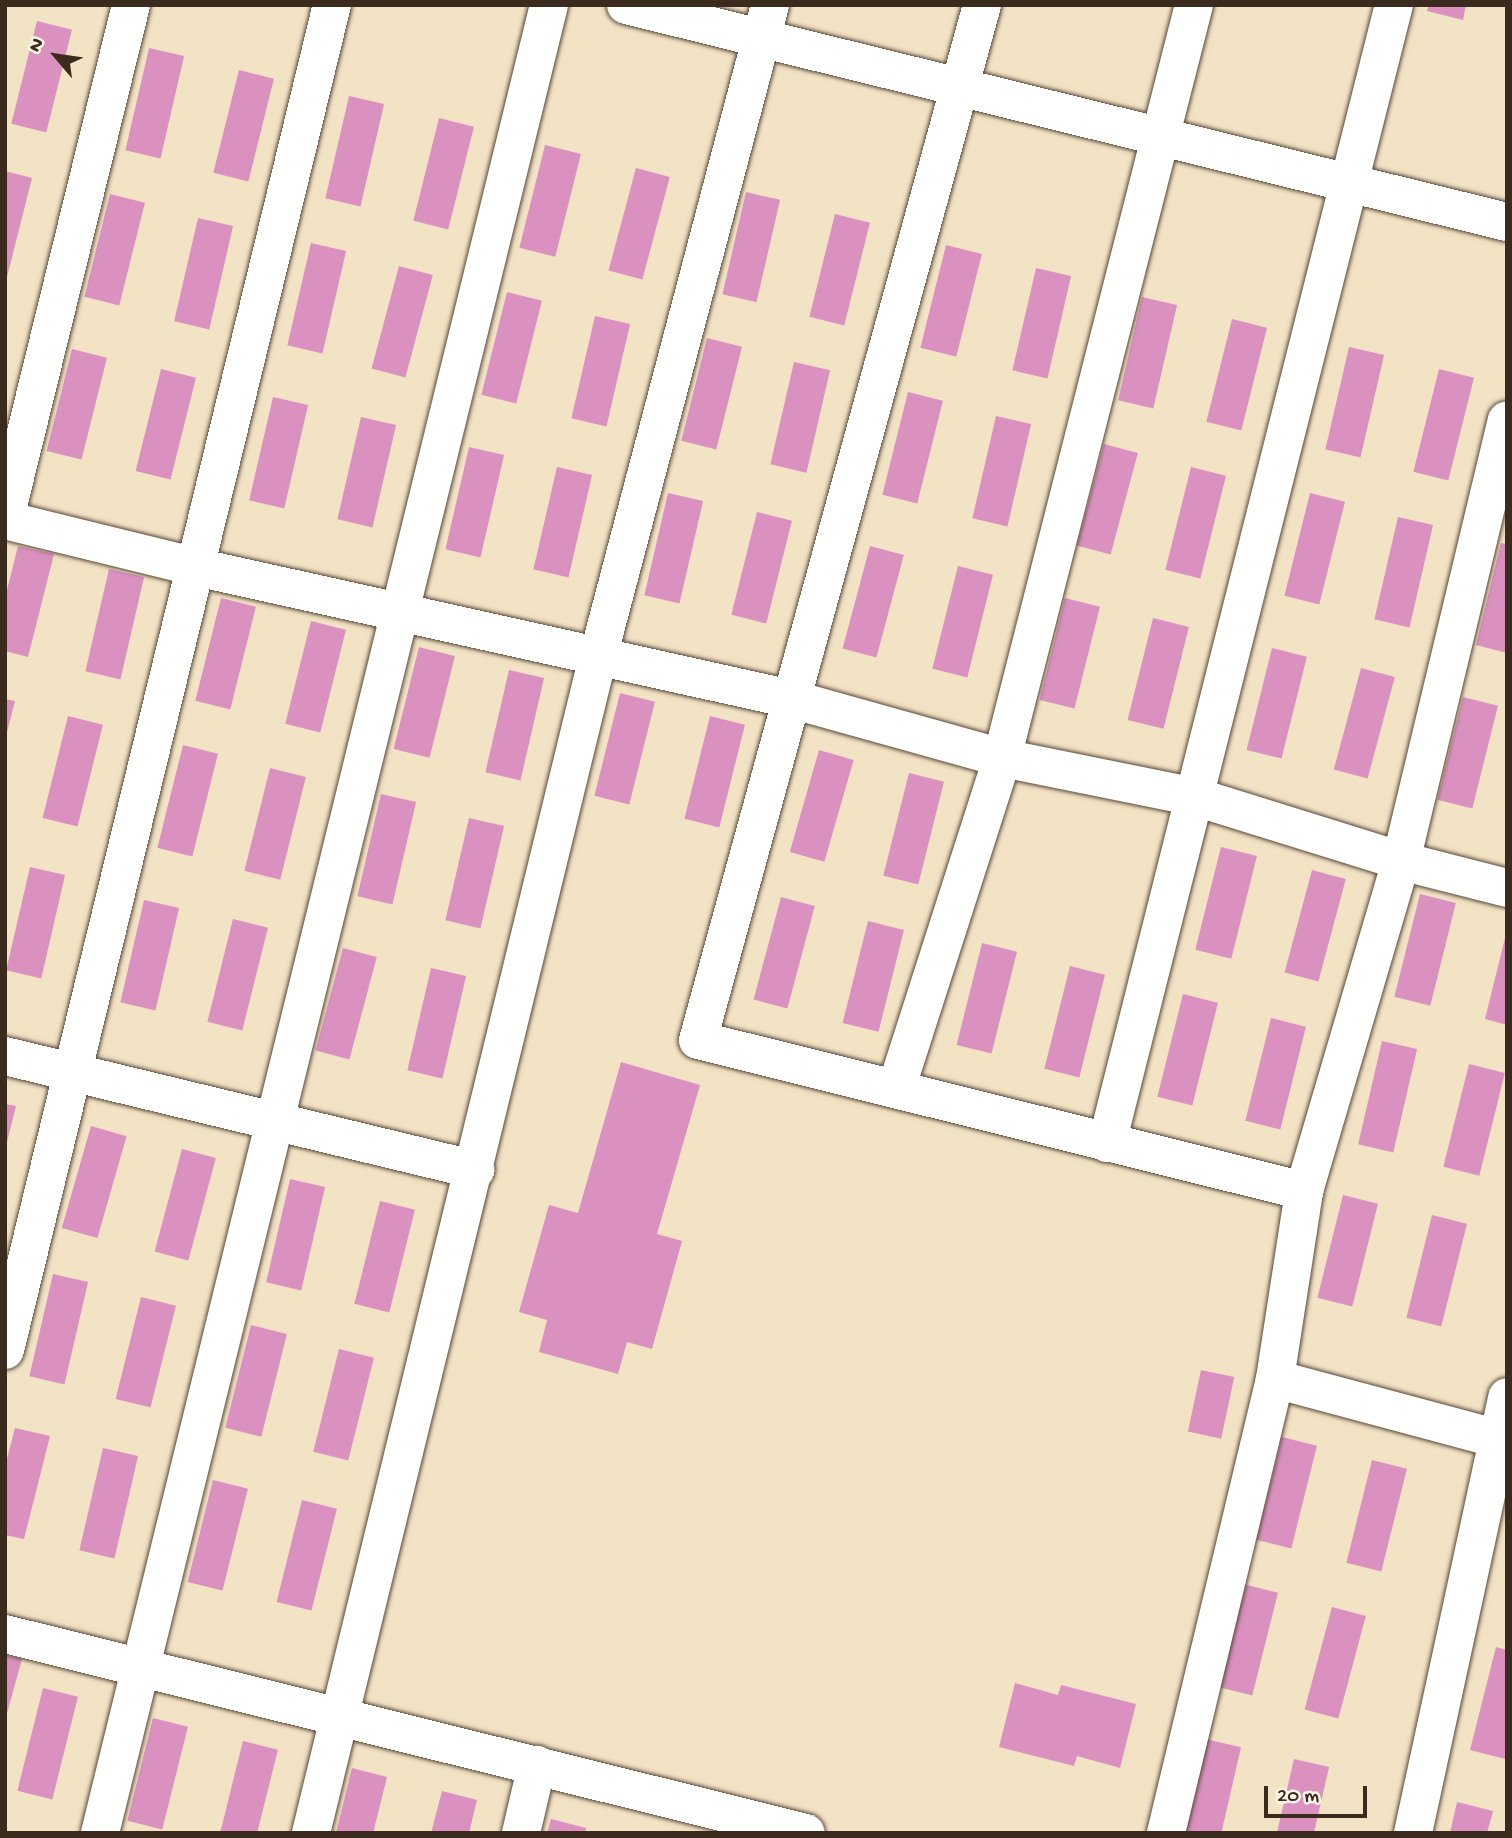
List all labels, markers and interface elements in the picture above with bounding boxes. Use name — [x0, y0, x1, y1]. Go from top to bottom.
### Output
north arrow — [21, 21, 91, 91]
text: N — [24, 35, 50, 57]
scale bar — [1267, 1772, 1370, 1816]
text: 20 m — [1277, 1785, 1319, 1810]

